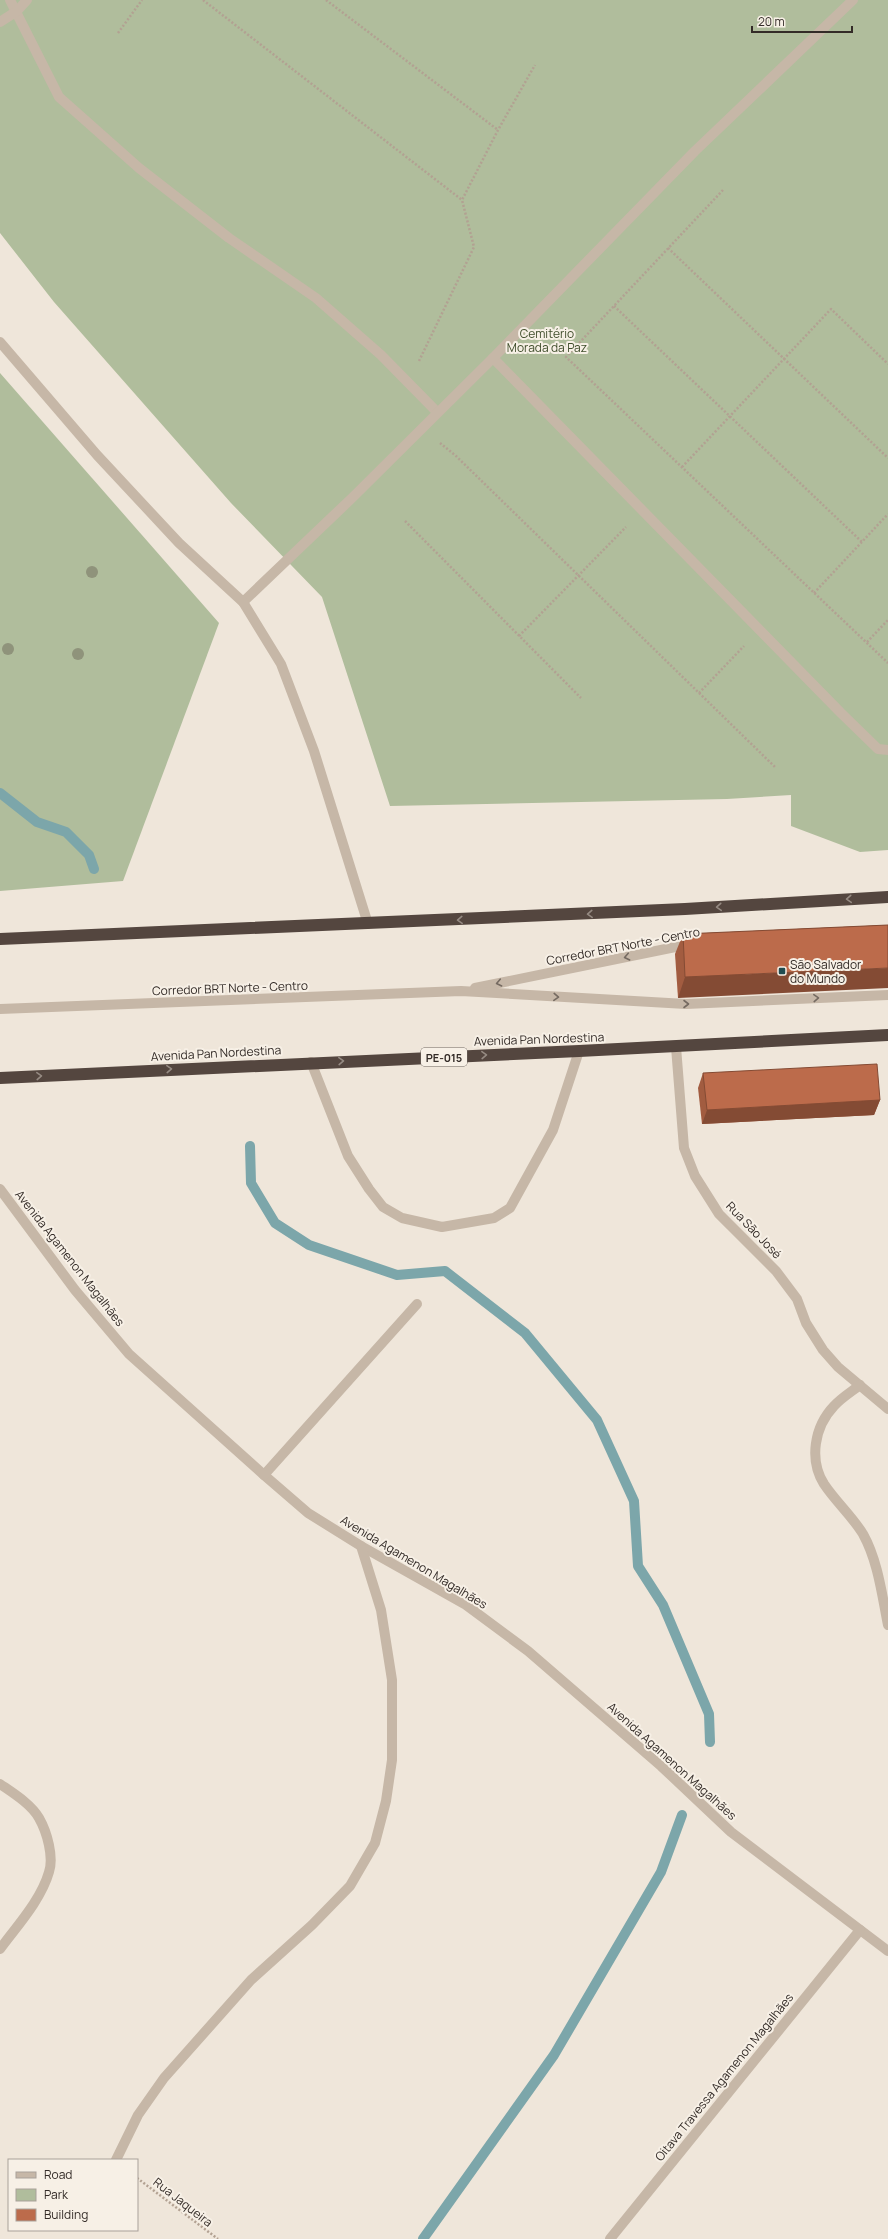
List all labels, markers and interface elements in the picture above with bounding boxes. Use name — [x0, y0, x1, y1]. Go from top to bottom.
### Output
scale bar — [752, 8, 852, 34]
text: 20 m — [758, 13, 785, 30]
park label: Cemitério Morada da Paz — [507, 325, 587, 356]
one-way arrow — [846, 895, 852, 903]
one-way arrow — [716, 903, 722, 912]
one-way arrow — [586, 909, 593, 918]
one-way arrow — [457, 915, 463, 924]
street label: Corredor BRT Norte - Centro — [545, 923, 701, 969]
one-way arrow — [623, 953, 630, 961]
place label: São Salvador do Mundo — [790, 956, 862, 987]
marker: São Salvador do Mundo — [777, 966, 787, 976]
street label: Corredor BRT Norte - Centro — [152, 977, 308, 999]
one-way arrow — [496, 979, 502, 987]
one-way arrow — [553, 992, 559, 1001]
one-way arrow — [813, 994, 819, 1003]
one-way arrow — [683, 1000, 689, 1008]
street label: Avenida Pan Nordestina — [474, 1028, 604, 1050]
street label: Avenida Pan Nordestina — [150, 1041, 282, 1065]
road number: PE-015 — [421, 1048, 467, 1066]
one-way arrow — [481, 1051, 487, 1060]
one-way arrow — [338, 1057, 344, 1065]
one-way arrow — [166, 1065, 172, 1074]
one-way arrow — [36, 1072, 42, 1080]
street label: Avenida Agamenon Magalhães — [11, 1186, 129, 1330]
street label: Rua São José — [722, 1198, 786, 1262]
street label: Avenida Agamenon Magalhães — [337, 1511, 491, 1613]
street label: Avenida Agamenon Magalhães — [604, 1698, 740, 1824]
street label: Oitava Travessa Agamenon Magalhães — [651, 1989, 797, 2165]
legend — [8, 2159, 138, 2231]
text: Road — [44, 2166, 72, 2183]
street label: Rua Jaqueira — [150, 2174, 216, 2230]
text: Park — [44, 2186, 69, 2203]
text: Building — [44, 2206, 88, 2223]

